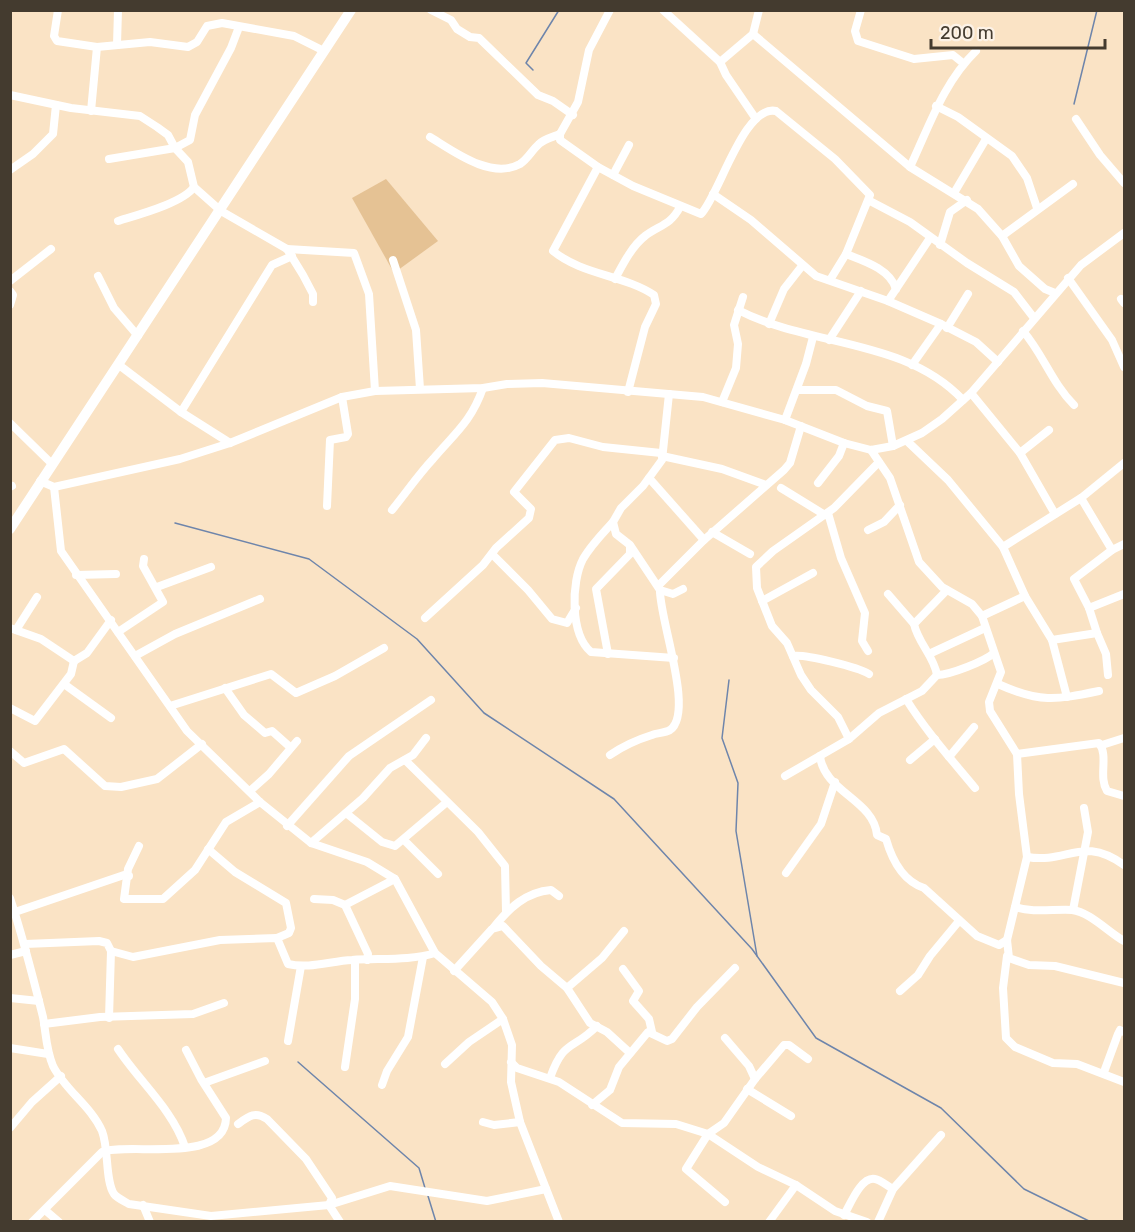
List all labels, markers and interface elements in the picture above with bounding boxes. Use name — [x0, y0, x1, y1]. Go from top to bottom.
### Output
scale bar — [931, 12, 1105, 50]
text: 200 m — [940, 22, 994, 44]

